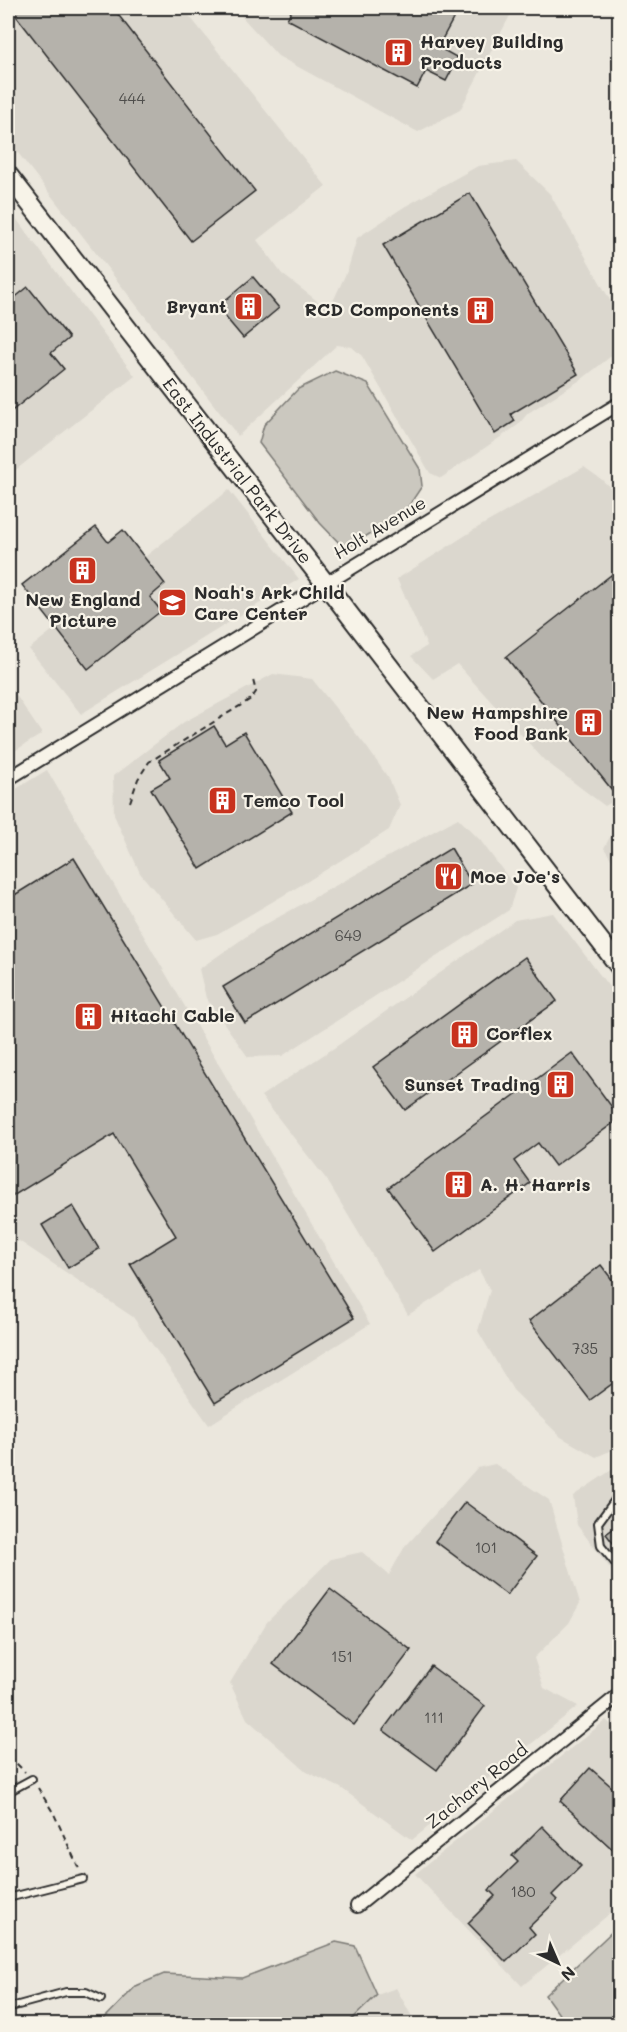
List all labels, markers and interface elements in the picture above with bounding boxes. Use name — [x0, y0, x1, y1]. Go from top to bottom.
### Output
place label: Harvey Building Products — [420, 29, 564, 74]
building icon: Harvey Building Products — [383, 36, 415, 68]
house number: 444 — [119, 88, 145, 108]
building icon: Bryant — [232, 291, 264, 323]
place label: Bryant — [166, 294, 227, 318]
building icon: RCD Components — [464, 294, 496, 326]
place label: RCD Components — [305, 297, 459, 321]
street label: East Industrial Park Drive — [158, 372, 318, 568]
street label: Holt Avenue — [329, 490, 430, 564]
building icon: New England Picture — [67, 555, 99, 587]
place label: Noah's Ark Child Care Center — [194, 580, 345, 625]
place label: New England Picture — [26, 587, 140, 632]
school or university icon: Noah's Ark Child Care Center — [157, 587, 189, 619]
place label: New Hampshire Food Bank — [426, 700, 568, 745]
building icon: New Hampshire Food Bank — [573, 707, 605, 739]
building icon: Temco Tool — [206, 785, 238, 817]
place label: Temco Tool — [243, 788, 344, 812]
restaurant icon: Moe Joe's — [433, 861, 465, 893]
place label: Moe Joe's — [470, 864, 560, 888]
house number: 649 — [335, 925, 361, 945]
building icon: Hitachi Cable — [73, 1000, 105, 1032]
place label: Hitachi Cable — [110, 1003, 235, 1027]
building icon: Corflex — [449, 1018, 481, 1050]
place label: Corflex — [486, 1021, 552, 1045]
building icon: Sunset Trading — [545, 1069, 577, 1101]
place label: Sunset Trading — [404, 1072, 540, 1096]
building icon: A. H. Harris — [443, 1169, 475, 1201]
place label: A. H. Harris — [480, 1172, 591, 1196]
house number: 735 — [572, 1338, 598, 1358]
house number: 101 — [475, 1537, 497, 1557]
house number: 151 — [331, 1646, 353, 1666]
house number: 111 — [424, 1707, 444, 1727]
street label: Zachary Road — [421, 1737, 532, 1834]
house number: 180 — [510, 1881, 536, 1901]
north arrow — [528, 1933, 588, 1993]
text: N — [557, 1962, 580, 1986]

